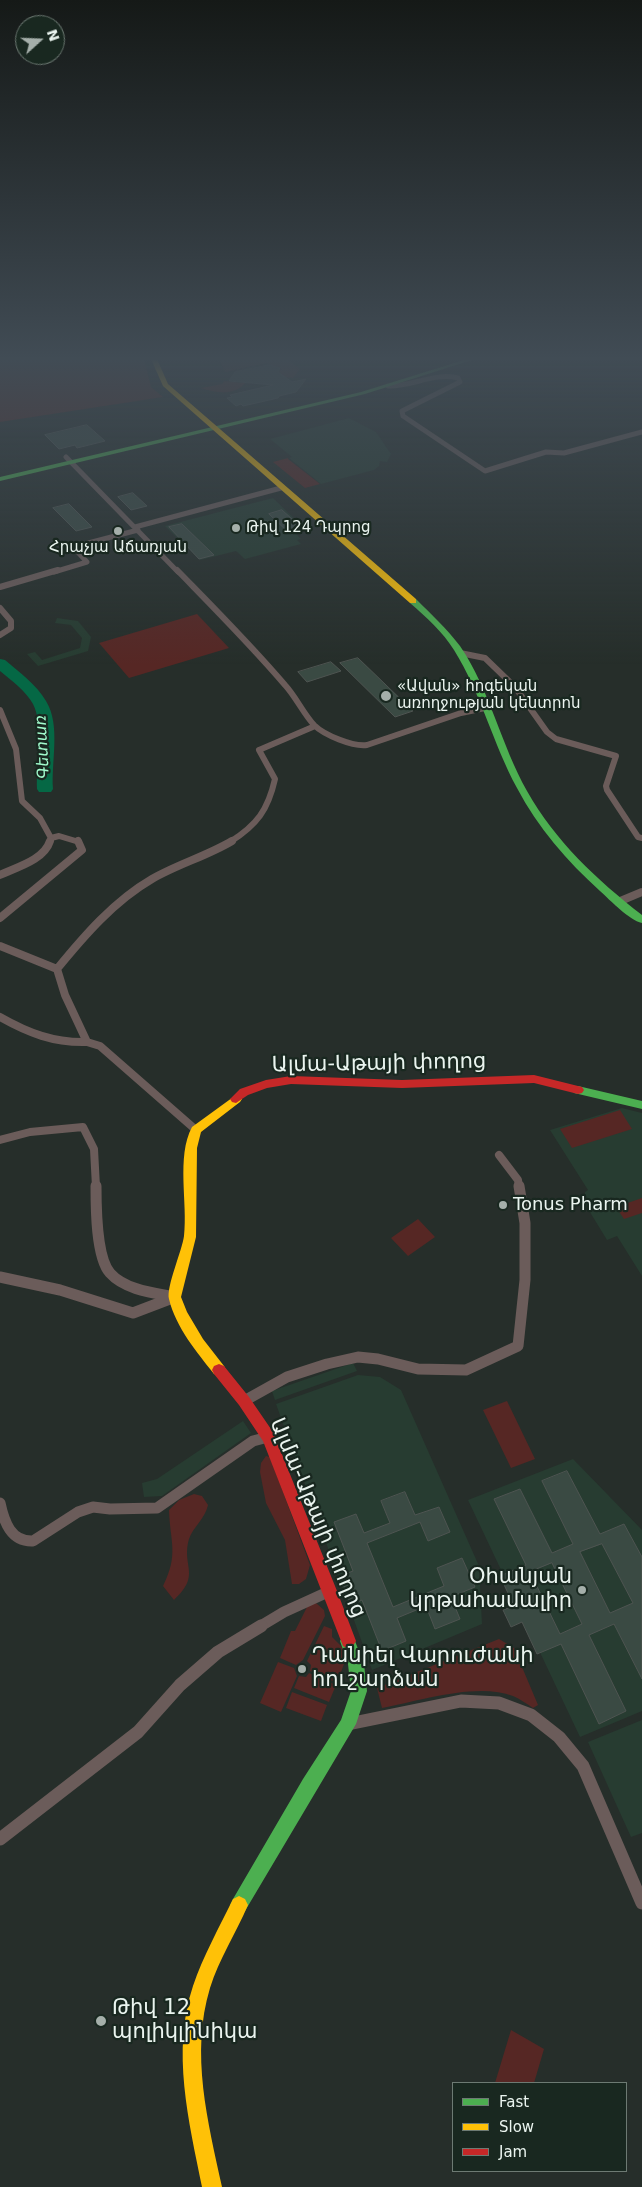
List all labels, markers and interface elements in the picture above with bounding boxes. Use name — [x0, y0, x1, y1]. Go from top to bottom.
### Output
north arrow — [15, 15, 65, 65]
text: N — [44, 27, 63, 43]
place label: Թիվ 124 Դպրոց — [246, 519, 370, 537]
marker: Թիվ 124 Դպրոց — [230, 522, 242, 534]
marker: Հրաչյա Աճառյան — [112, 525, 124, 537]
place label: Հրաչյա Աճառյան — [49, 539, 187, 557]
place label: «Ավան» հոգեկան առողջության կենտրոն — [397, 678, 580, 713]
marker: «Ավան» հոգեկան առողջության կենտրոն — [379, 689, 393, 703]
water label: Գետառ — [32, 715, 54, 779]
street label: Ալմա-Աթայի փողոց — [272, 1050, 486, 1078]
place label: Tonus Pharm — [513, 1194, 628, 1216]
marker: Tonus Pharm — [497, 1199, 509, 1211]
street label: Ալմա-Աթայի փողոց — [263, 1414, 371, 1622]
place label: Օհանյան կրթահամալիր — [410, 1565, 572, 1615]
marker: Օհանյան կրթահամալիր — [576, 1584, 588, 1596]
place label: Դանիել Վարուժանի հուշարձան — [312, 1644, 533, 1694]
marker: Դանիել Վարուժանի հուշարձան — [296, 1663, 308, 1675]
place label: Թիվ 12 պոլիկլինիկա — [112, 1996, 257, 2046]
marker: Թիվ 12 պոլիկլինիկա — [94, 2014, 108, 2028]
legend — [452, 2082, 627, 2172]
text: Fast — [499, 2093, 529, 2111]
text: Slow — [499, 2118, 534, 2136]
text: Jam — [499, 2143, 527, 2161]

